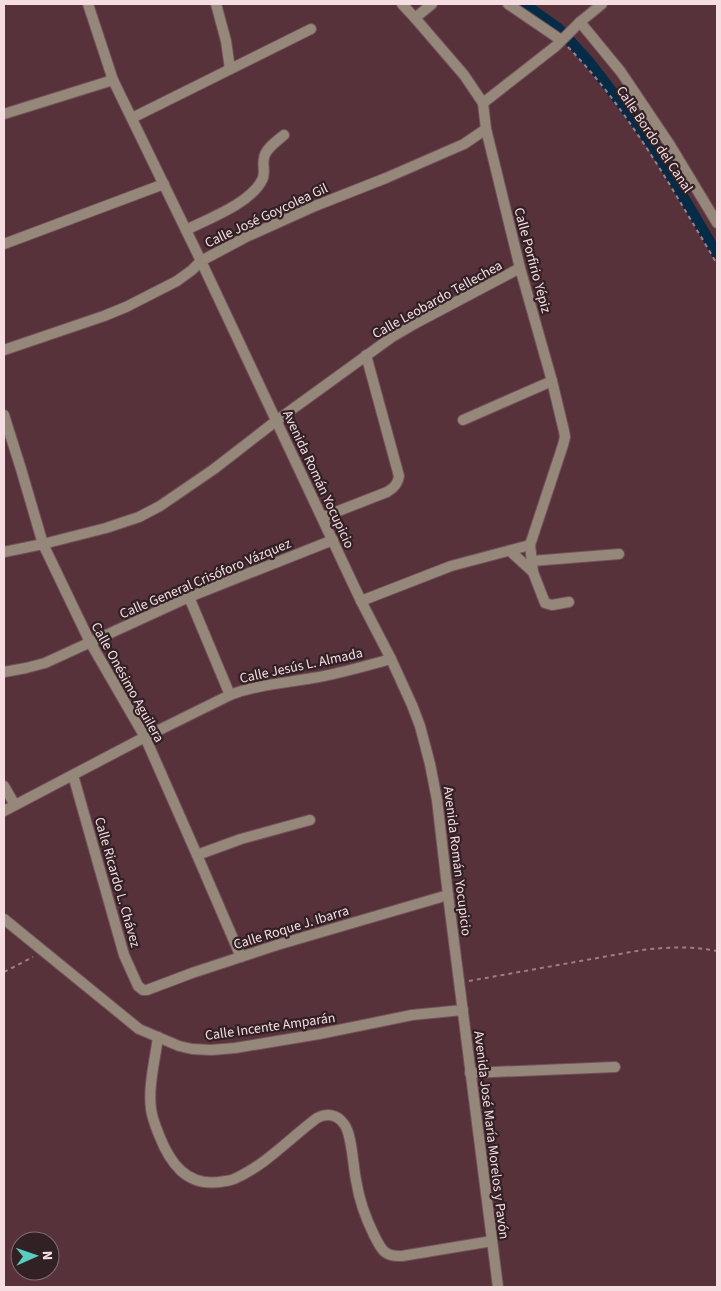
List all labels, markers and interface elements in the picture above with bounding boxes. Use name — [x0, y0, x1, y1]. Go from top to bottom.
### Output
street label: Calle Bordo del Canal — [611, 82, 698, 197]
street label: Calle José Goycolea Gil — [201, 178, 332, 253]
street label: Calle Porfirio Yépiz — [508, 205, 556, 315]
street label: Calle Leobardo Tellechea — [369, 256, 506, 344]
street label: Avenida Román Yocupicio — [277, 407, 359, 552]
street label: Calle General Crisóforo Vázquez — [117, 534, 294, 624]
street label: Calle Onésimo Aguilera — [86, 619, 169, 746]
street label: Calle Jesús L. Almada — [238, 643, 365, 689]
street label: Avenida Román Yocupicio — [438, 785, 476, 937]
street label: Calle Ricardo L. Chávez — [89, 815, 145, 950]
street label: Calle Roque J. Ibarra — [231, 901, 352, 955]
street label: Calle Incente Amparán — [204, 1008, 337, 1046]
street label: Avenida José María Morelos y Pavón — [468, 1030, 514, 1240]
north arrow — [10, 1231, 60, 1281]
text: N — [37, 1251, 57, 1261]

